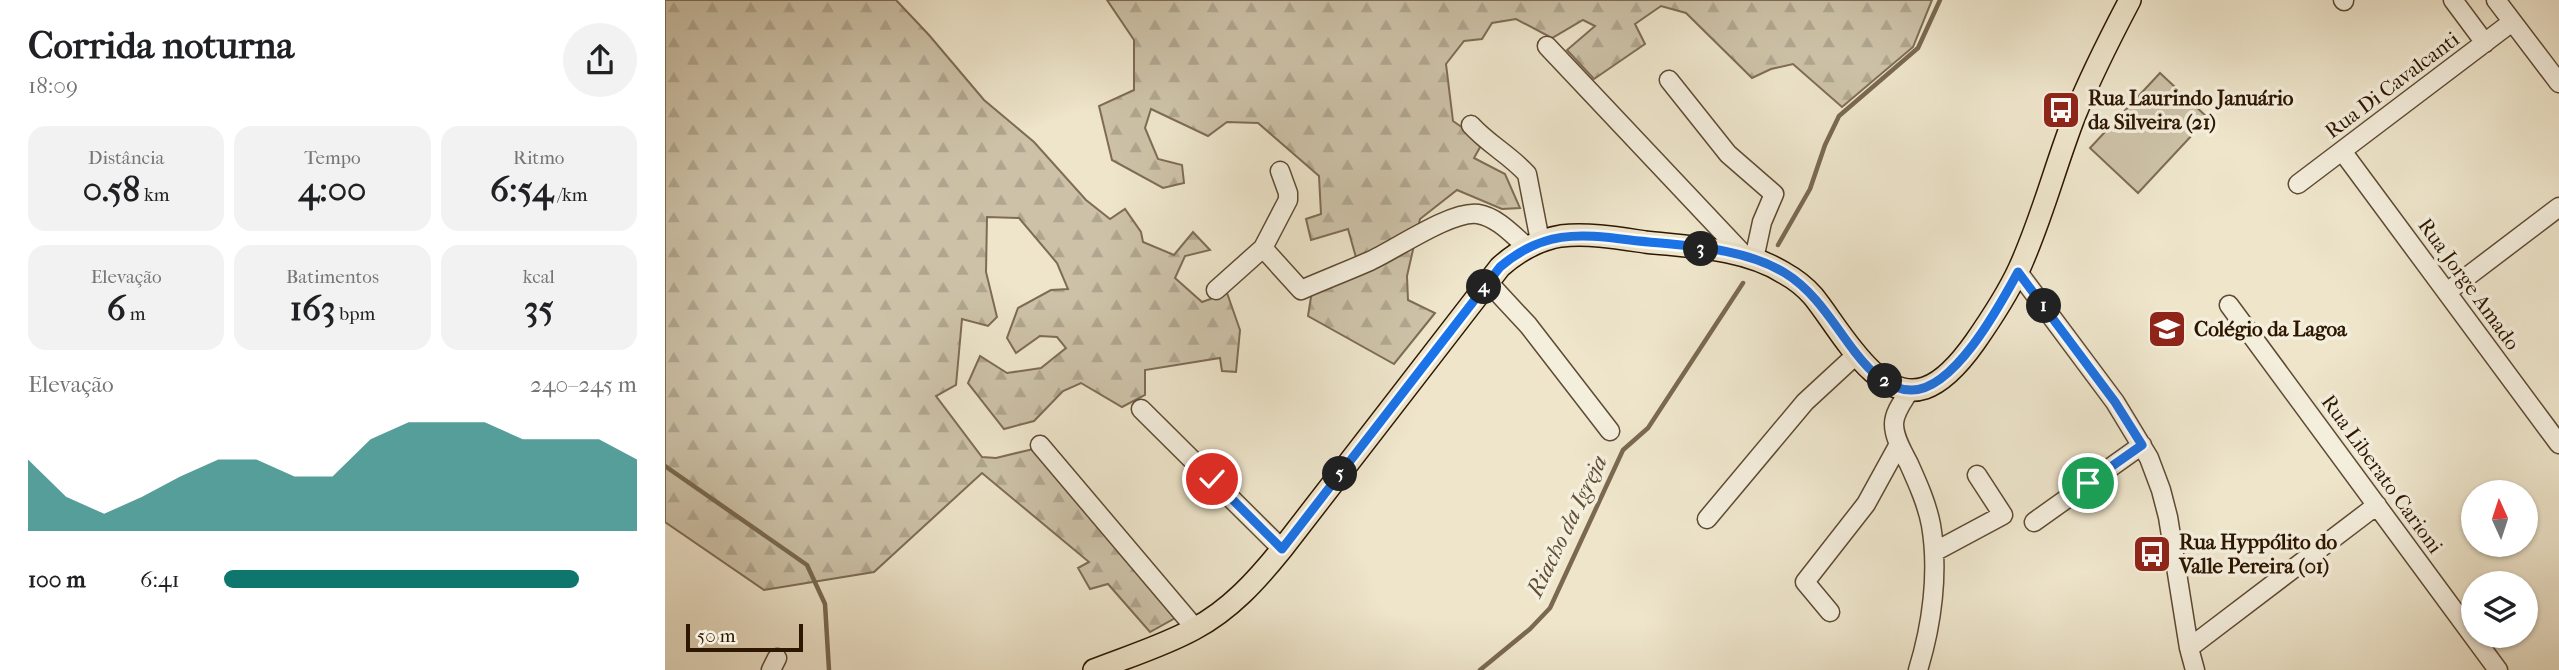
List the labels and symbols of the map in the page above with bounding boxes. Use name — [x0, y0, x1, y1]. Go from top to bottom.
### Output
street label: Rua Di Cavalcanti — [2320, 27, 2464, 143]
place label: Rua Laurindo Januário da Silveira (21) — [2088, 86, 2294, 134]
bus stop icon: Rua Laurindo Januário da Silveira (21) — [2040, 89, 2082, 131]
street label: Rua Jorge Amado — [2413, 214, 2525, 354]
pin: 3 — [1683, 232, 1719, 266]
pin: 4 — [1467, 270, 1501, 304]
pin: 1 — [2027, 288, 2061, 324]
school or university icon: Colégio da Lagoa — [2146, 308, 2188, 350]
place label: Colégio da Lagoa — [2194, 317, 2348, 341]
pin: 2 — [1867, 364, 1903, 398]
street label: Rua Liberato Carioni — [2316, 390, 2448, 558]
pin — [1182, 449, 1242, 509]
water label: Riacho da Igreja — [1520, 451, 1613, 603]
pin — [2058, 453, 2118, 513]
pin: 5 — [1323, 456, 1357, 491]
north arrow — [2461, 480, 2537, 556]
place label: Rua Hyppólito do Valle Pereira (01) — [2178, 530, 2338, 578]
bus stop icon: Rua Hyppólito do Valle Pereira (01) — [2131, 533, 2173, 575]
scale bar — [686, 621, 803, 653]

